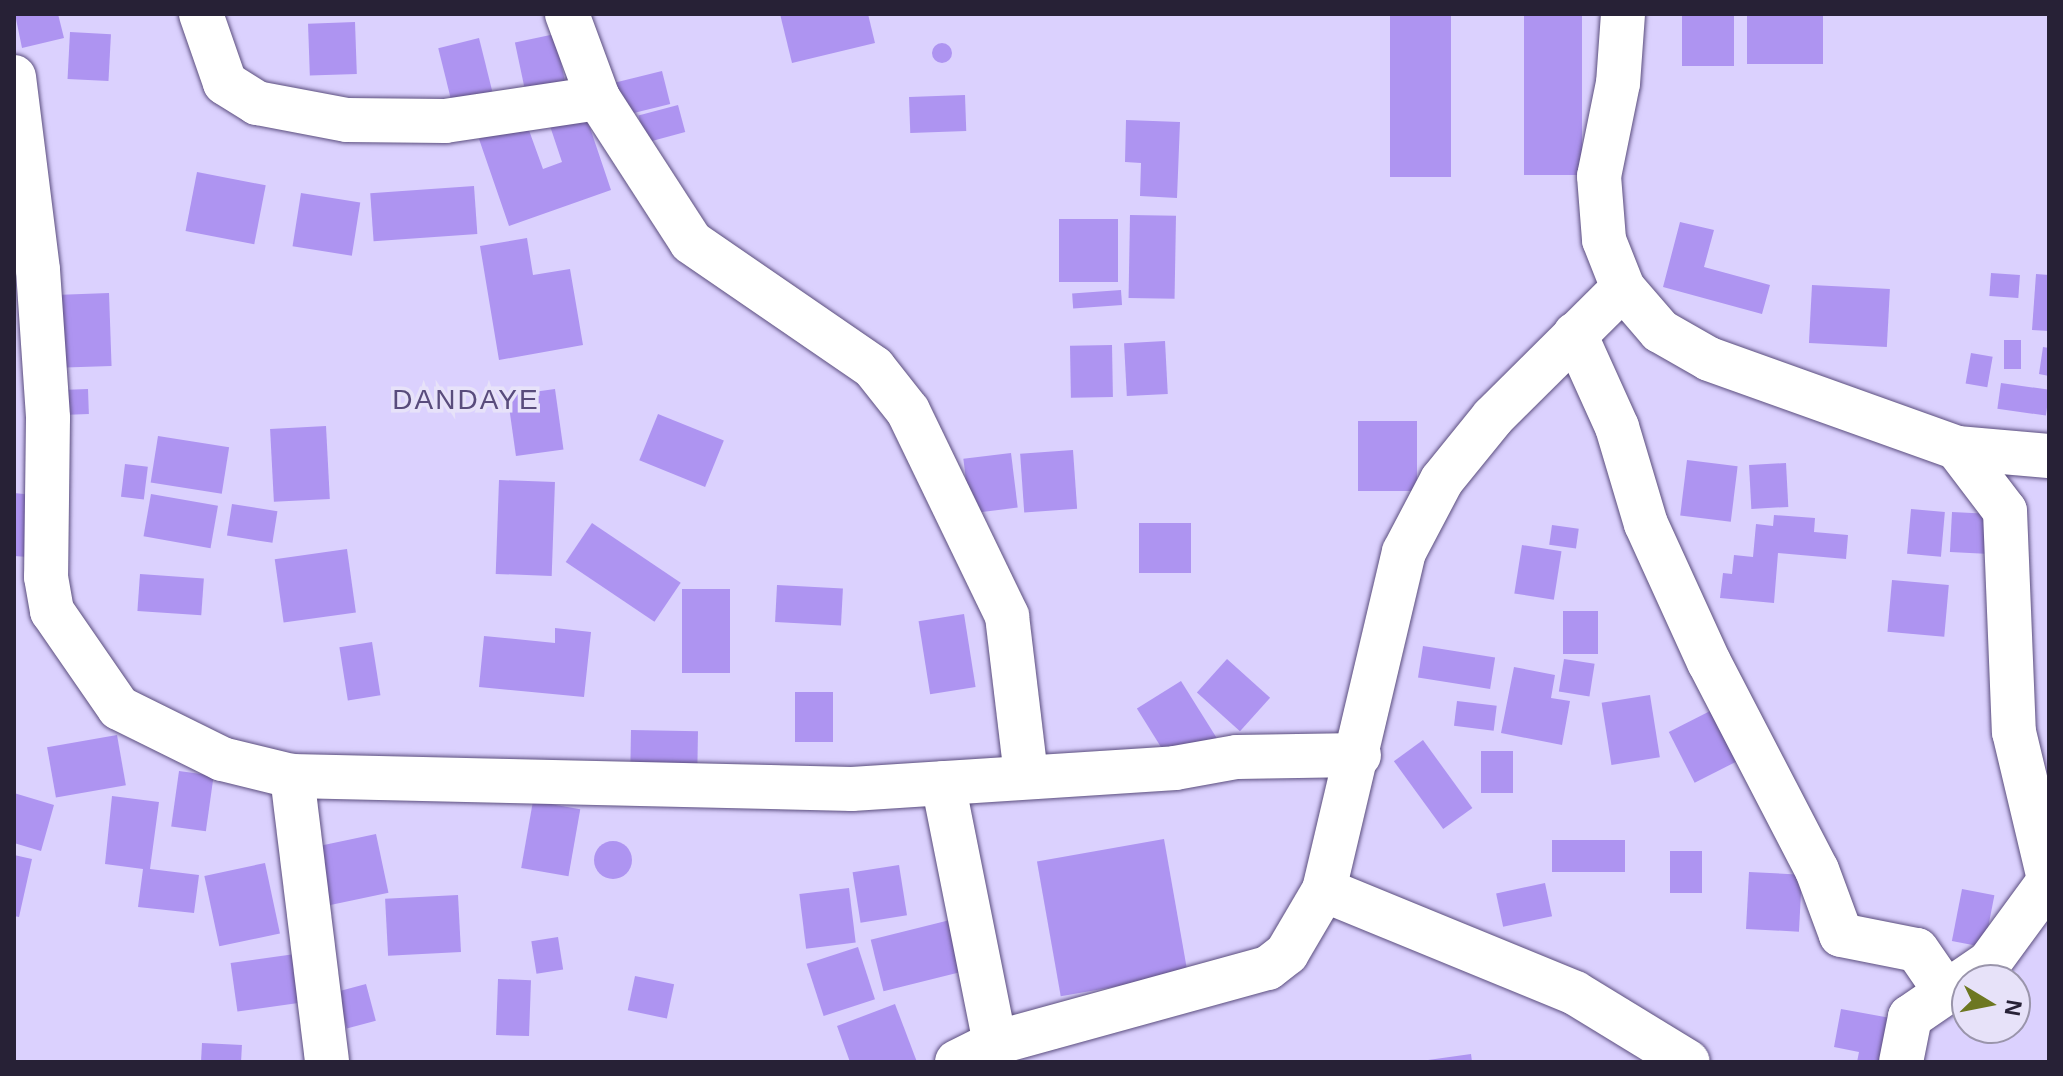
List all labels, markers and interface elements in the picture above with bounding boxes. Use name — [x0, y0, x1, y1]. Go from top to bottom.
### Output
district label: DANDAYE — [392, 383, 540, 417]
north arrow — [1951, 964, 2031, 1044]
text: N — [1999, 998, 2027, 1018]

